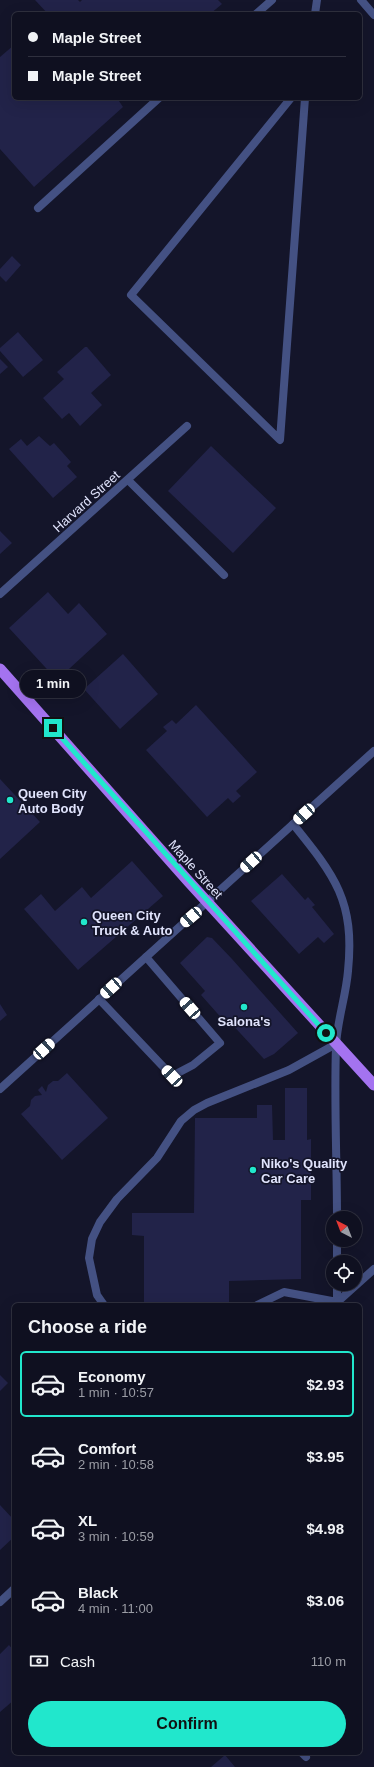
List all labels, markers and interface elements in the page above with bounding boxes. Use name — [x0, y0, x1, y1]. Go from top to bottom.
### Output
text: Maple Street — [52, 29, 141, 46]
text: Maple Street — [52, 67, 141, 84]
street label: Harvard Street — [50, 467, 123, 535]
callout: 1 min — [20, 670, 86, 698]
text: 1 min — [36, 676, 70, 691]
route end — [44, 719, 62, 737]
place label: Queen City Auto Body — [18, 786, 87, 816]
marker: Queen City Auto Body — [5, 795, 15, 805]
car — [291, 802, 317, 826]
street label: Maple Street — [165, 837, 226, 902]
car — [238, 850, 264, 874]
car — [178, 905, 204, 929]
place label: Queen City Truck & Auto — [92, 908, 172, 938]
marker: Queen City Truck & Auto — [79, 917, 89, 927]
car — [98, 976, 124, 1000]
car — [178, 995, 202, 1021]
marker: Salona's — [239, 1002, 249, 1012]
place label: Salona's — [218, 1014, 270, 1029]
route start — [317, 1024, 335, 1042]
car — [31, 1037, 57, 1061]
car — [159, 1063, 185, 1089]
place label: Niko's Quality Car Care — [261, 1156, 348, 1186]
marker: Niko's Quality Car Care — [248, 1165, 258, 1175]
north arrow — [326, 1211, 362, 1247]
map controls — [326, 1211, 362, 1291]
button: locate — [326, 1255, 362, 1291]
text: Choose a ride — [28, 1317, 147, 1337]
icon: car — [30, 1366, 66, 1402]
text: Economy — [78, 1368, 146, 1385]
text: $2.93 — [306, 1376, 344, 1393]
text: 1 min · 10:57 — [78, 1385, 154, 1400]
icon: car — [30, 1438, 66, 1474]
text: Comfort — [78, 1440, 136, 1457]
text: $3.95 — [306, 1448, 344, 1465]
text: 2 min · 10:58 — [78, 1457, 154, 1472]
icon: car — [30, 1510, 66, 1546]
text: XL — [78, 1512, 97, 1529]
text: $4.98 — [306, 1520, 344, 1537]
text: 3 min · 10:59 — [78, 1529, 154, 1544]
icon: car — [30, 1582, 66, 1618]
text: Black — [78, 1584, 118, 1601]
text: $3.06 — [306, 1592, 344, 1609]
text: 4 min · 11:00 — [78, 1601, 153, 1616]
icon: cash — [28, 1650, 50, 1672]
text: Cash — [60, 1653, 95, 1670]
text: 110 m — [311, 1654, 346, 1669]
button: Confirm — [28, 1701, 346, 1747]

